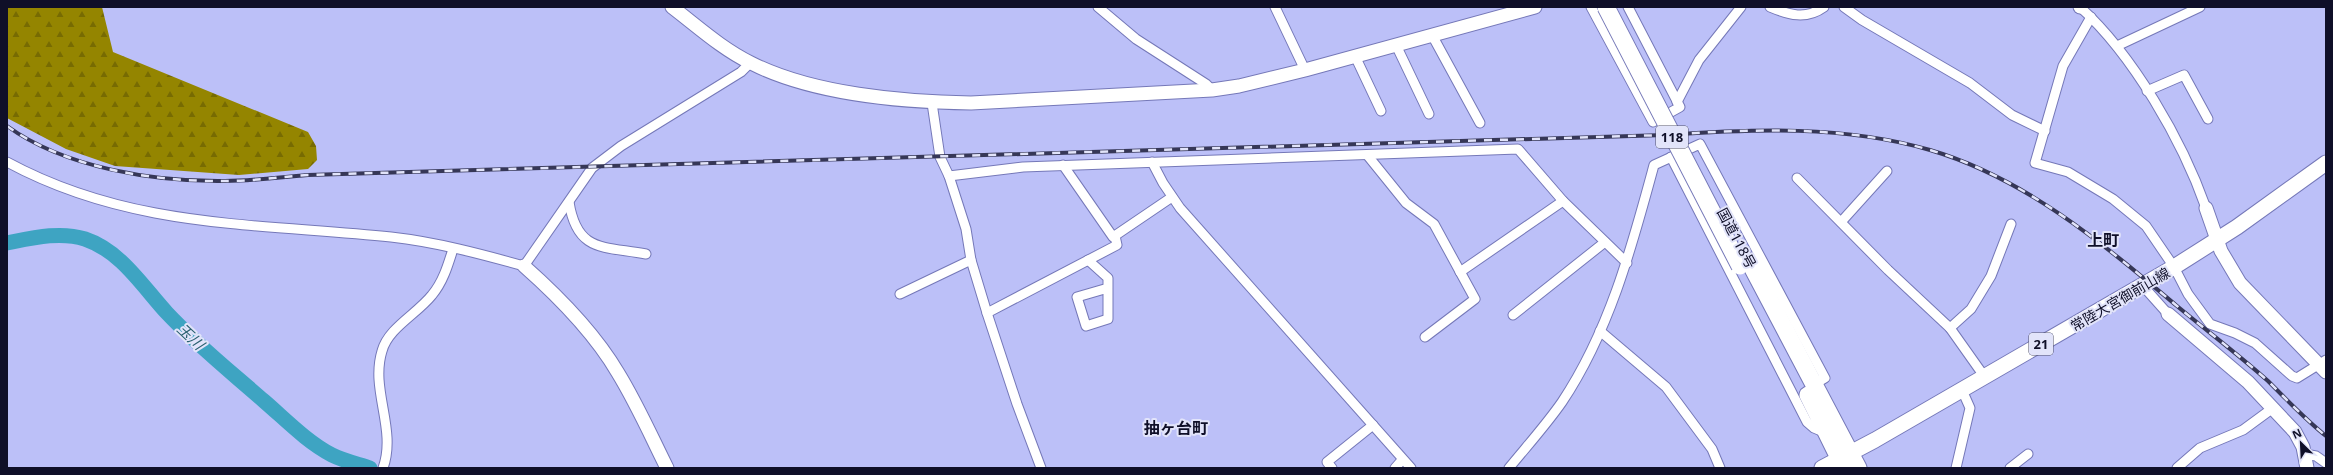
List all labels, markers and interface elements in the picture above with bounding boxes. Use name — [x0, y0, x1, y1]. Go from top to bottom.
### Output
road number: 118 — [1656, 126, 1688, 148]
street label: 国道118号 — [1713, 204, 1761, 272]
district label: 上町 — [2087, 229, 2119, 251]
street label: 常陸大宮御前山線 — [2067, 263, 2173, 335]
water label: 玉川 — [173, 318, 210, 355]
road number: 21 — [2029, 333, 2053, 355]
district label: 抽ヶ台町 — [1144, 417, 1208, 439]
north arrow — [2281, 423, 2321, 463]
text: N — [2290, 425, 2304, 442]

